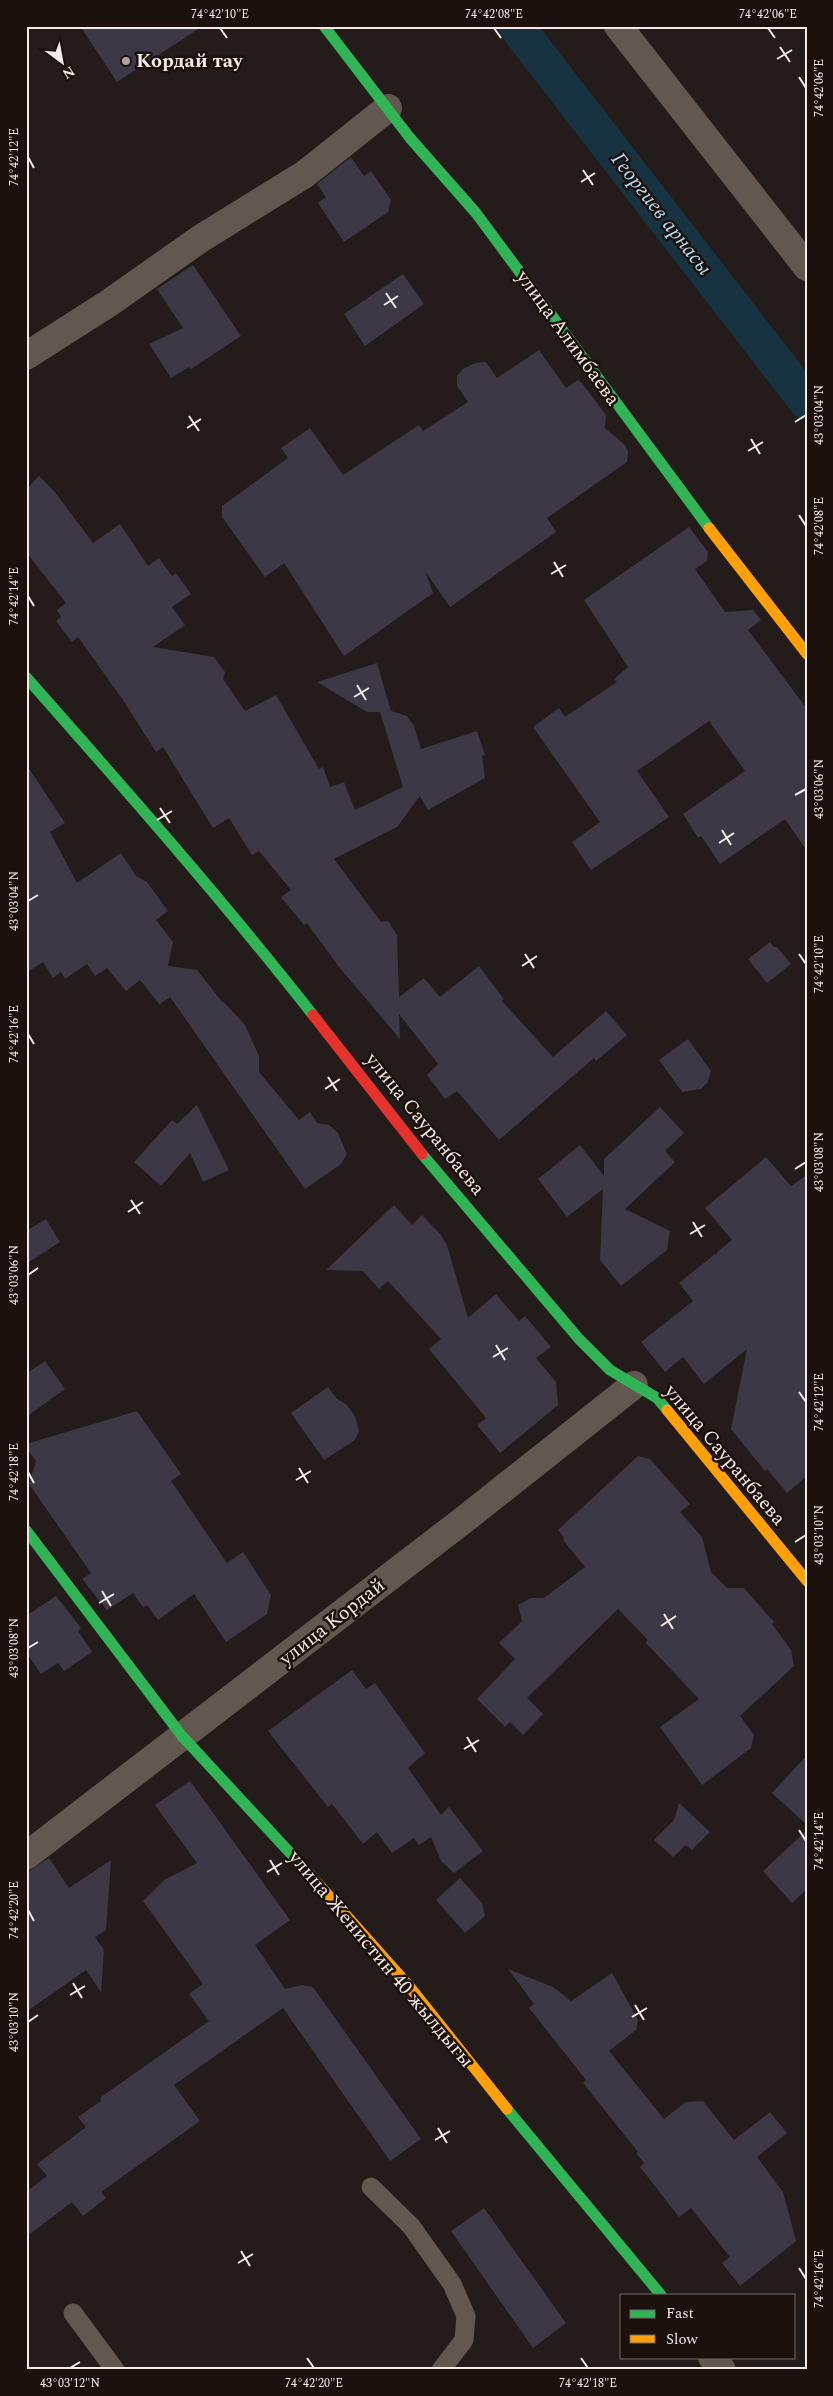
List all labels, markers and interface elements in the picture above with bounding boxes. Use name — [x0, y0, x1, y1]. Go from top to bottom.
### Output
text: 74°42'10"E — [191, 5, 249, 24]
text: 74°42'08"E — [465, 5, 523, 24]
text: 74°42'06"E — [739, 5, 797, 24]
north arrow — [38, 38, 88, 88]
place label: Кордай тау — [136, 46, 244, 76]
marker: Кордай тау — [120, 55, 132, 67]
text: 74°42'06"E — [810, 59, 829, 117]
text: N — [58, 61, 79, 85]
text: 74°42'12"E — [5, 128, 24, 186]
water label: Георгиев арнасы — [603, 145, 719, 283]
street label: улица Алимбаева — [508, 263, 628, 412]
text: 43°03'04"N — [810, 385, 829, 445]
text: 74°42'08"E — [810, 497, 829, 555]
text: 74°42'14"E — [5, 567, 24, 625]
text: 43°03'06"N — [810, 759, 829, 819]
text: 43°03'04"N — [5, 871, 24, 931]
text: 74°42'10"E — [810, 935, 829, 993]
text: 74°42'16"E — [5, 1005, 24, 1063]
street label: улица Сауранбаева — [357, 1045, 492, 1202]
text: 43°03'08"N — [810, 1132, 829, 1192]
text: 43°03'06"N — [5, 1245, 24, 1305]
text: 74°42'12"E — [810, 1373, 829, 1431]
street label: улица Сауранбаева — [656, 1377, 793, 1532]
text: 74°42'18"E — [5, 1443, 24, 1501]
text: 43°03'10"N — [810, 1505, 829, 1565]
street label: улица Кордай — [272, 1571, 392, 1674]
text: 43°03'08"N — [5, 1618, 24, 1678]
text: 74°42'14"E — [810, 1812, 829, 1870]
street label: улица Женистин 40 жылдыгы — [280, 1843, 481, 2074]
text: 74°42'20"E — [5, 1881, 24, 1939]
text: 43°03'10"N — [5, 1992, 24, 2052]
text: 74°42'16"E — [810, 2250, 829, 2308]
legend — [620, 2294, 796, 2358]
text: Fast — [666, 2302, 694, 2325]
text: Slow — [666, 2328, 698, 2351]
text: 43°03'12"N — [40, 2374, 100, 2393]
text: 74°42'20"E — [285, 2374, 343, 2393]
text: 74°42'18"E — [559, 2374, 617, 2393]

